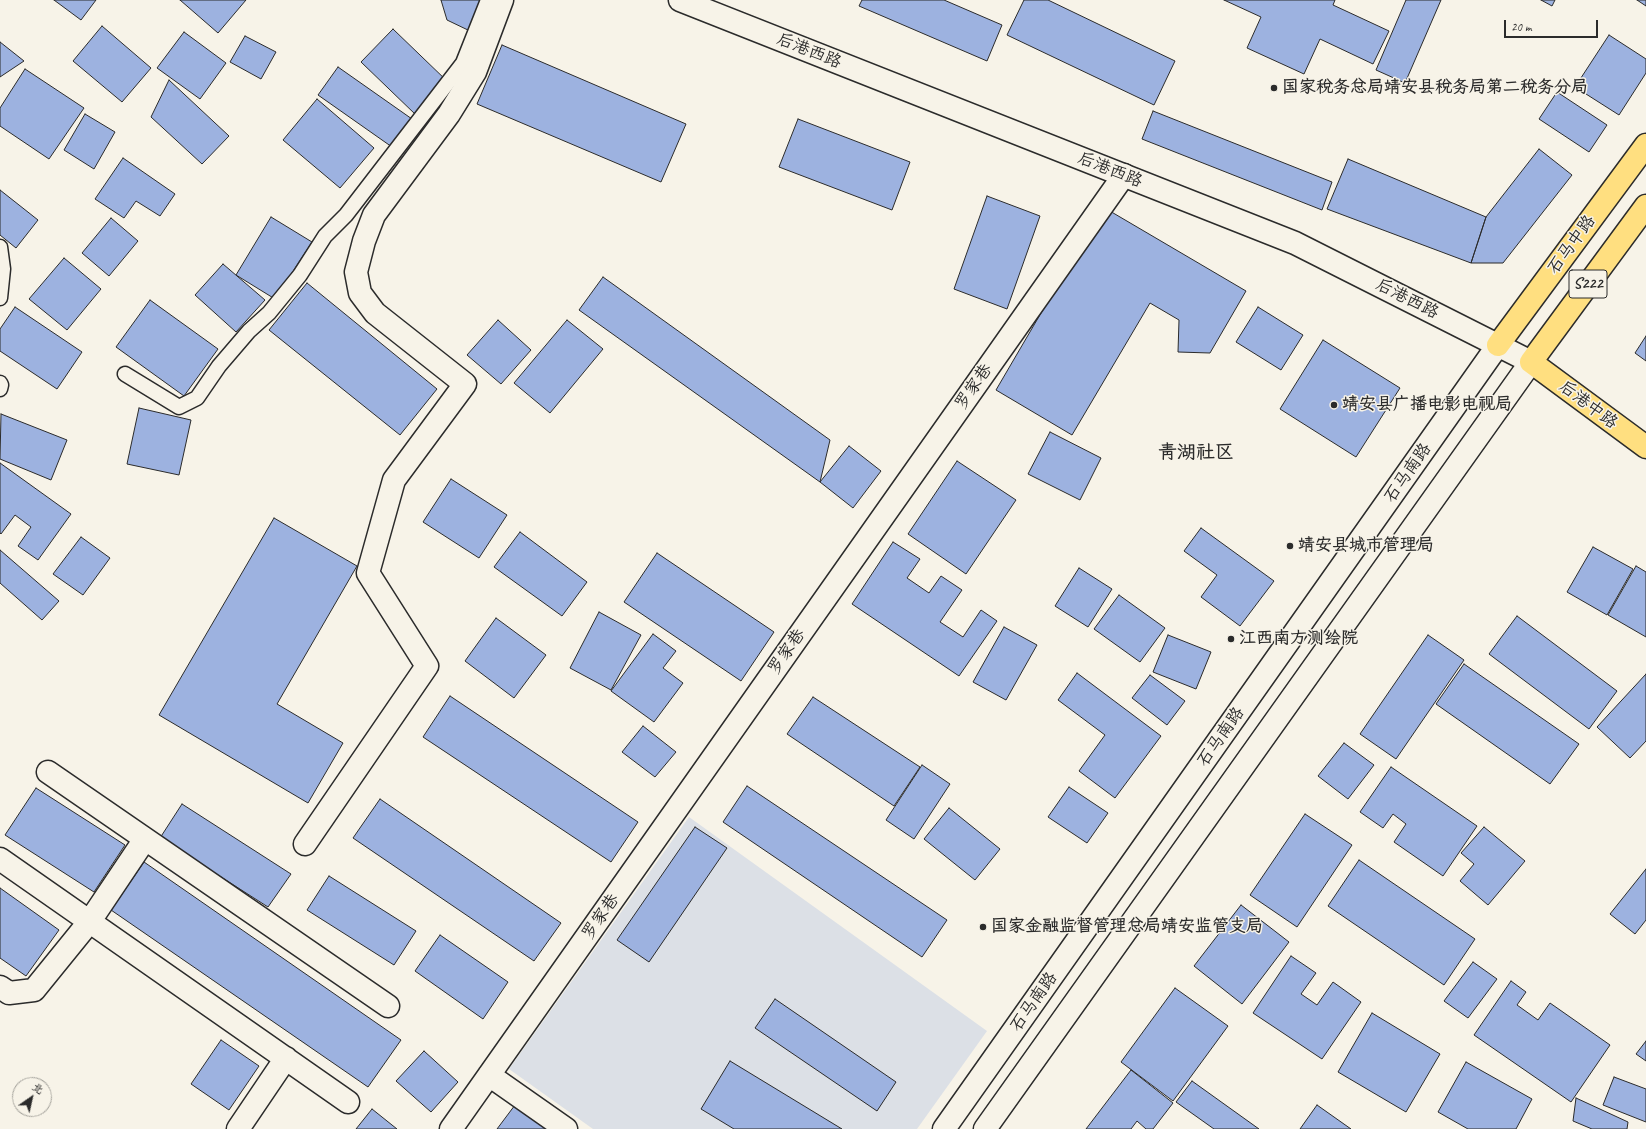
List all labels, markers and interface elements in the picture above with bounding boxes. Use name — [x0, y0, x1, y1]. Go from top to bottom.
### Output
scale bar — [1506, 12, 1600, 38]
text: 20 m — [1511, 19, 1531, 35]
street label: 后港西路 — [774, 29, 844, 73]
place label: 国家税务总局靖安县税务局第二税务分局 — [1282, 78, 1588, 98]
marker: 国家税务总局靖安县税务局第二税务分局 — [1269, 83, 1279, 93]
street label: 后港西路 — [1075, 148, 1145, 192]
street label: 石马中路 — [1544, 211, 1600, 279]
road number: S222 — [1569, 270, 1607, 298]
street label: 后港西路 — [1372, 274, 1442, 324]
street label: 罗家巷 — [951, 360, 997, 414]
street label: 后港中路 — [1555, 376, 1621, 434]
place label: 靖安县广播电影电视局 — [1342, 395, 1512, 415]
marker: 靖安县广播电影电视局 — [1329, 400, 1339, 410]
street label: 石马南路 — [1380, 439, 1436, 507]
district label: 青湖社区 — [1158, 442, 1234, 464]
place label: 靖安县城市管理局 — [1298, 536, 1434, 556]
marker: 靖安县城市管理局 — [1285, 541, 1295, 551]
street label: 罗家巷 — [764, 625, 810, 679]
place label: 江西南方测绘院 — [1239, 629, 1358, 649]
marker: 江西南方测绘院 — [1226, 634, 1236, 644]
street label: 石马南路 — [1193, 703, 1249, 771]
street label: 罗家巷 — [578, 890, 624, 944]
place label: 国家金融监督管理总局靖安监管支局 — [991, 917, 1263, 937]
marker: 国家金融监督管理总局靖安监管支局 — [978, 922, 988, 932]
street label: 石马南路 — [1006, 968, 1062, 1036]
north arrow — [12, 1077, 52, 1117]
text: 北 — [30, 1079, 47, 1097]

